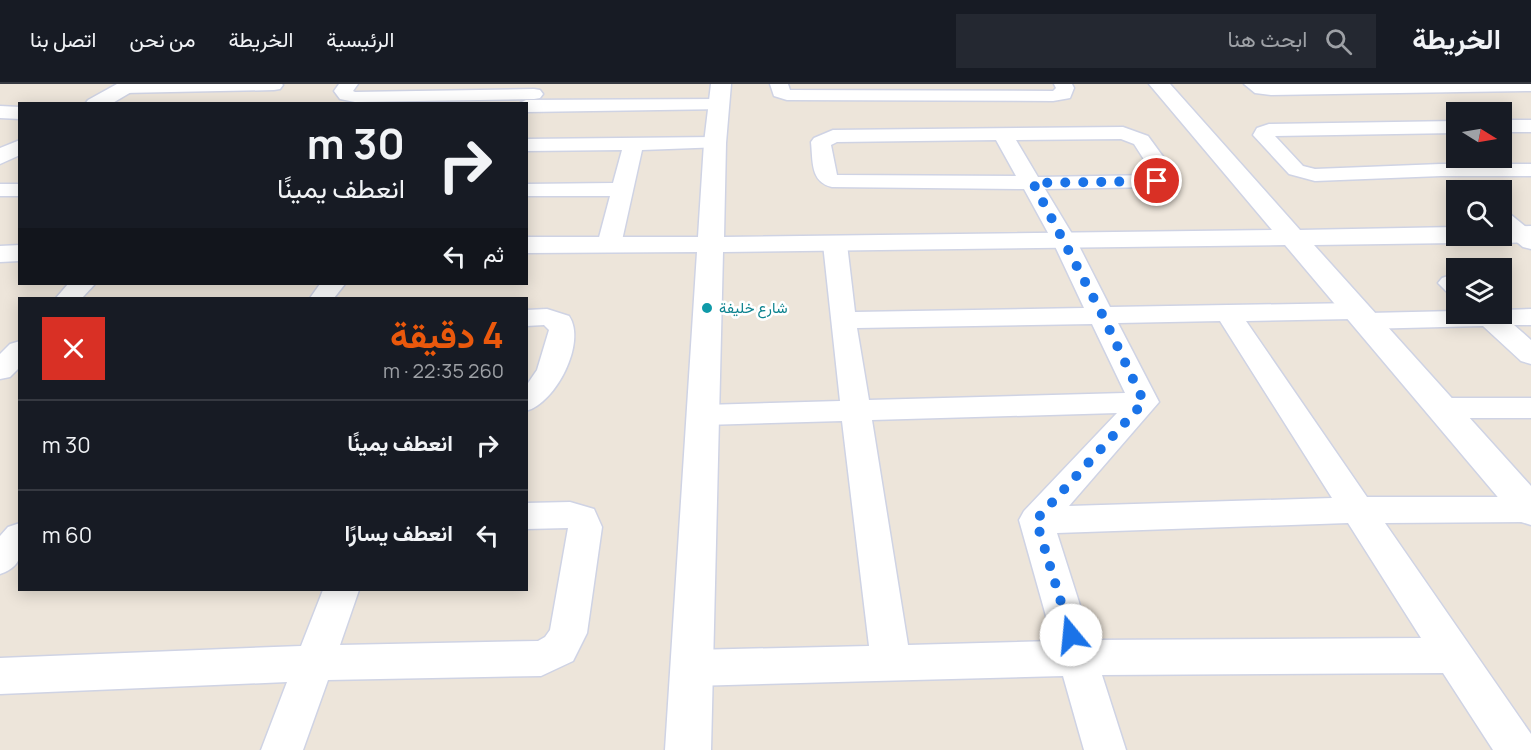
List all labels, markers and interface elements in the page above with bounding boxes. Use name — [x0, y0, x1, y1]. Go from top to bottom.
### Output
search box — [956, 14, 1376, 68]
text: الخريطة — [1412, 19, 1501, 57]
text: ابحث هنا — [1227, 24, 1307, 54]
text: اتصل بنا — [30, 25, 96, 53]
text: من نحن — [129, 25, 195, 53]
text: الخريطة — [228, 25, 293, 53]
text: الرئيسية — [326, 25, 394, 53]
icon: search — [1322, 25, 1355, 58]
north arrow — [1446, 102, 1512, 168]
map controls — [1446, 102, 1512, 324]
text: 30 m — [307, 114, 405, 172]
icon: right — [426, 126, 504, 204]
pin — [1131, 155, 1182, 206]
icon: arrive — [1140, 164, 1173, 197]
text: انعطف يمينًا — [277, 169, 405, 206]
button: search — [1446, 180, 1512, 246]
text: ثم — [483, 239, 504, 269]
icon: left — [438, 240, 471, 273]
button: layers — [1446, 258, 1512, 324]
place label: شارع خليفة — [719, 297, 788, 319]
marker: شارع خليفة — [700, 301, 714, 315]
text: 4 دقيقة — [390, 310, 504, 359]
button: close — [42, 317, 105, 380]
text: 260 m · 22:35 — [383, 357, 504, 384]
text: انعطف يمينًا — [347, 428, 453, 458]
icon: right — [471, 429, 504, 462]
text: 30 m — [42, 430, 91, 460]
text: انعطف يسارًا — [344, 518, 453, 548]
icon: left — [471, 519, 504, 552]
text: 60 m — [42, 520, 92, 550]
position arrow — [1039, 603, 1103, 667]

